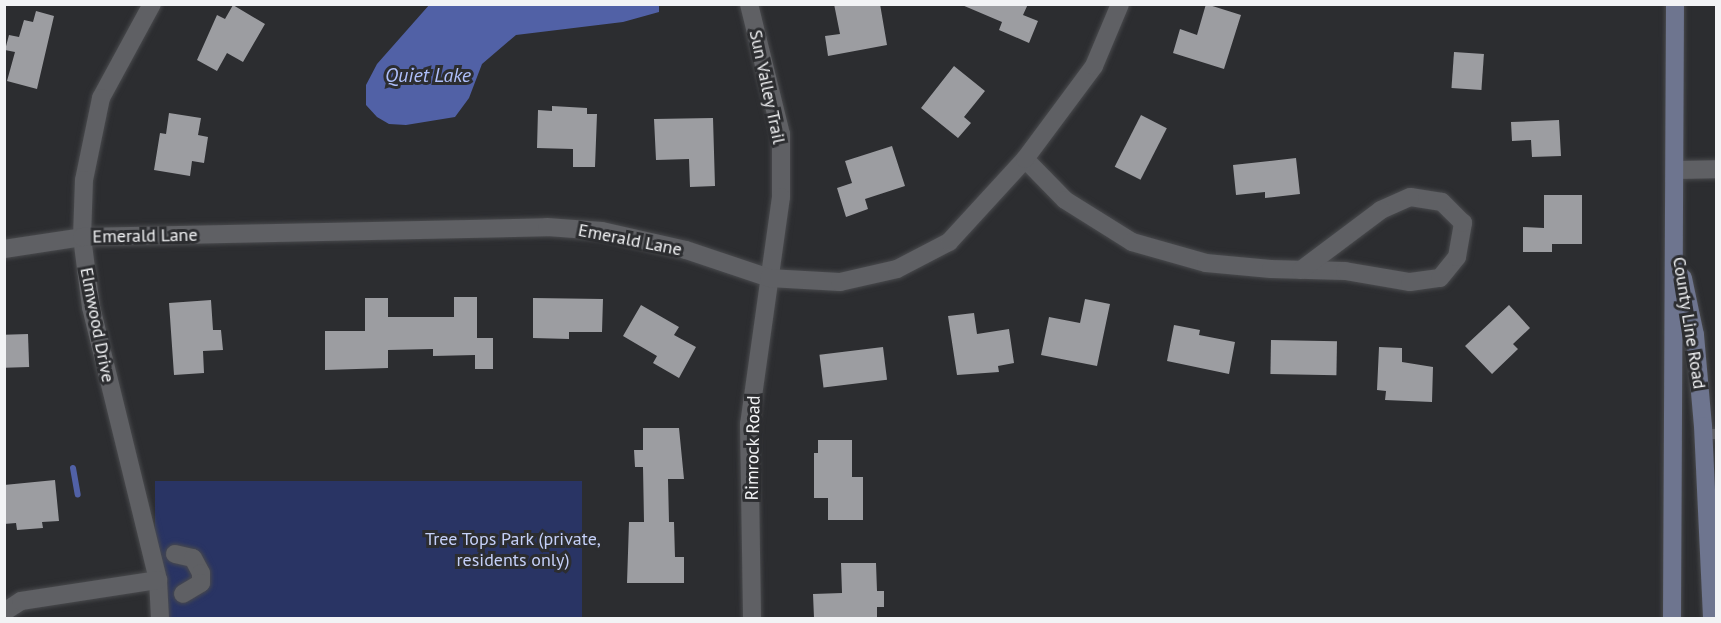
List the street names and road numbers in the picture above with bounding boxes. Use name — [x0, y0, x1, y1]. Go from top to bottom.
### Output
street label: Sun Valley Trail — [744, 27, 790, 147]
street label: Emerald Lane — [576, 219, 684, 261]
street label: Emerald Lane — [92, 224, 198, 248]
street label: County Line Road — [1668, 255, 1710, 391]
street label: Elmwood Drive — [75, 266, 119, 384]
street label: Rimrock Road — [741, 395, 765, 501]

